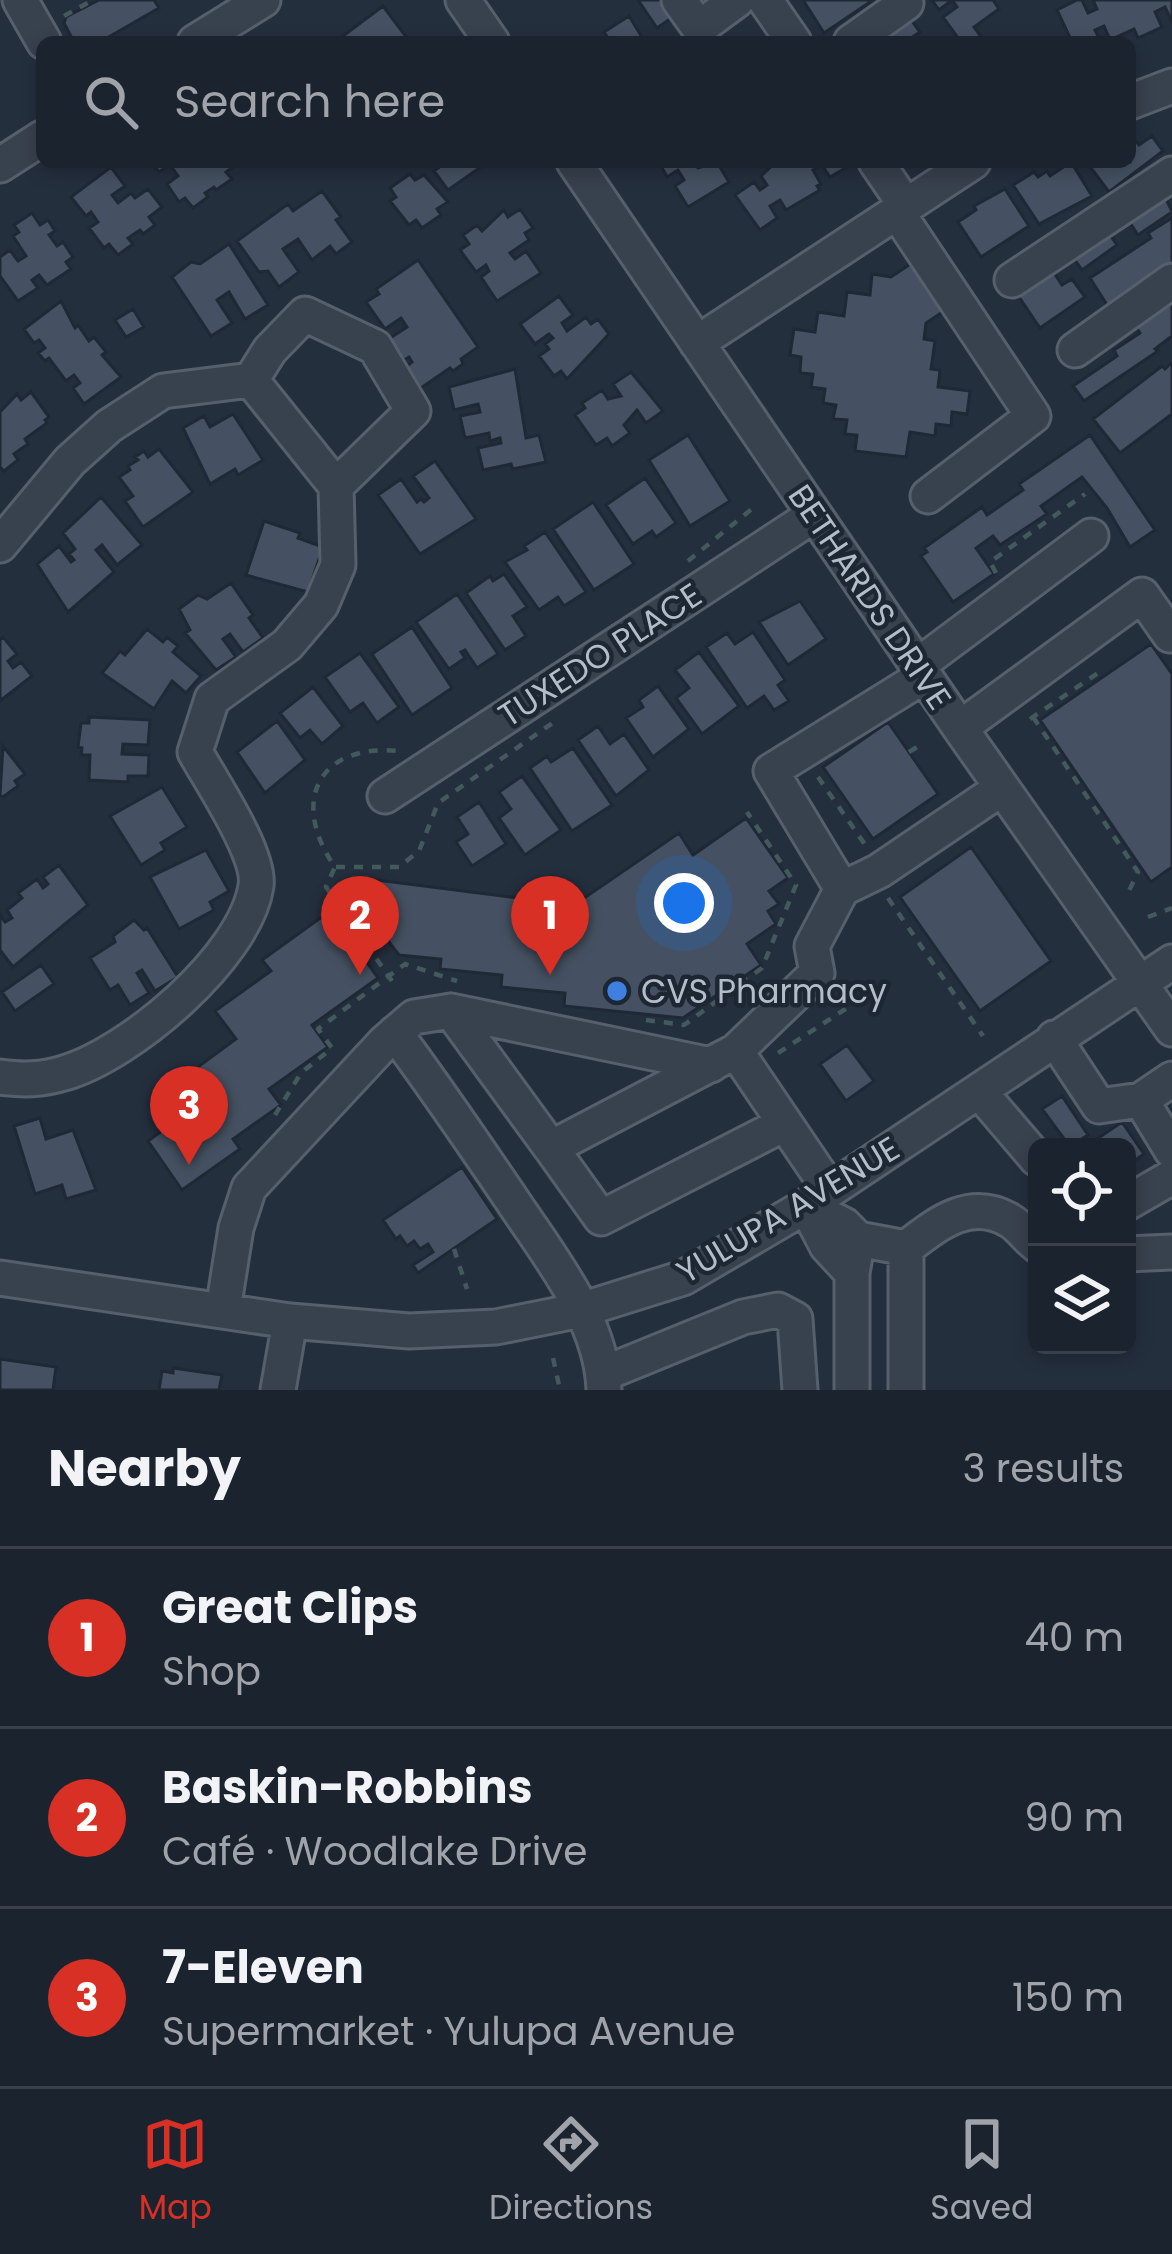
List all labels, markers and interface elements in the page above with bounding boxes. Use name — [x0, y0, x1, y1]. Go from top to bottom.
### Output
search box — [36, 36, 1136, 168]
icon: search — [78, 69, 144, 135]
text: Search here — [174, 70, 445, 133]
street label: BETHARDS DRIVE — [777, 475, 963, 719]
street label: TUXEDO PLACE — [489, 572, 711, 738]
your location — [654, 873, 714, 933]
pin: 2 — [321, 876, 399, 975]
pin: 1 — [511, 876, 589, 975]
place label: CVS Pharmacy — [641, 968, 887, 1015]
marker: CVS Pharmacy — [604, 978, 630, 1004]
pin: 3 — [150, 1066, 228, 1165]
street label: YULUPA AVENUE — [668, 1125, 908, 1295]
map controls — [1028, 1138, 1136, 1354]
button: locate — [1028, 1138, 1136, 1246]
button: layers — [1028, 1246, 1136, 1354]
text: Nearby — [48, 1432, 241, 1504]
text: 3 results — [962, 1441, 1124, 1496]
text: Great Clips — [162, 1576, 418, 1639]
text: 1 — [80, 1610, 94, 1665]
text: 40 m — [1024, 1610, 1124, 1665]
text: Shop — [162, 1644, 261, 1699]
text: Baskin-Robbins — [162, 1756, 533, 1819]
text: 2 — [76, 1790, 98, 1845]
text: 90 m — [1024, 1790, 1124, 1845]
text: Café · Woodlake Drive — [162, 1824, 587, 1879]
text: 7-Eleven — [162, 1936, 364, 1999]
text: 3 — [75, 1970, 99, 2025]
text: 150 m — [1012, 1970, 1124, 2025]
text: Supermarket · Yulupa Avenue — [162, 2004, 735, 2059]
tab: Map — [139, 2111, 212, 2233]
tab: Directions — [489, 2111, 653, 2233]
tab: Saved — [930, 2111, 1033, 2233]

